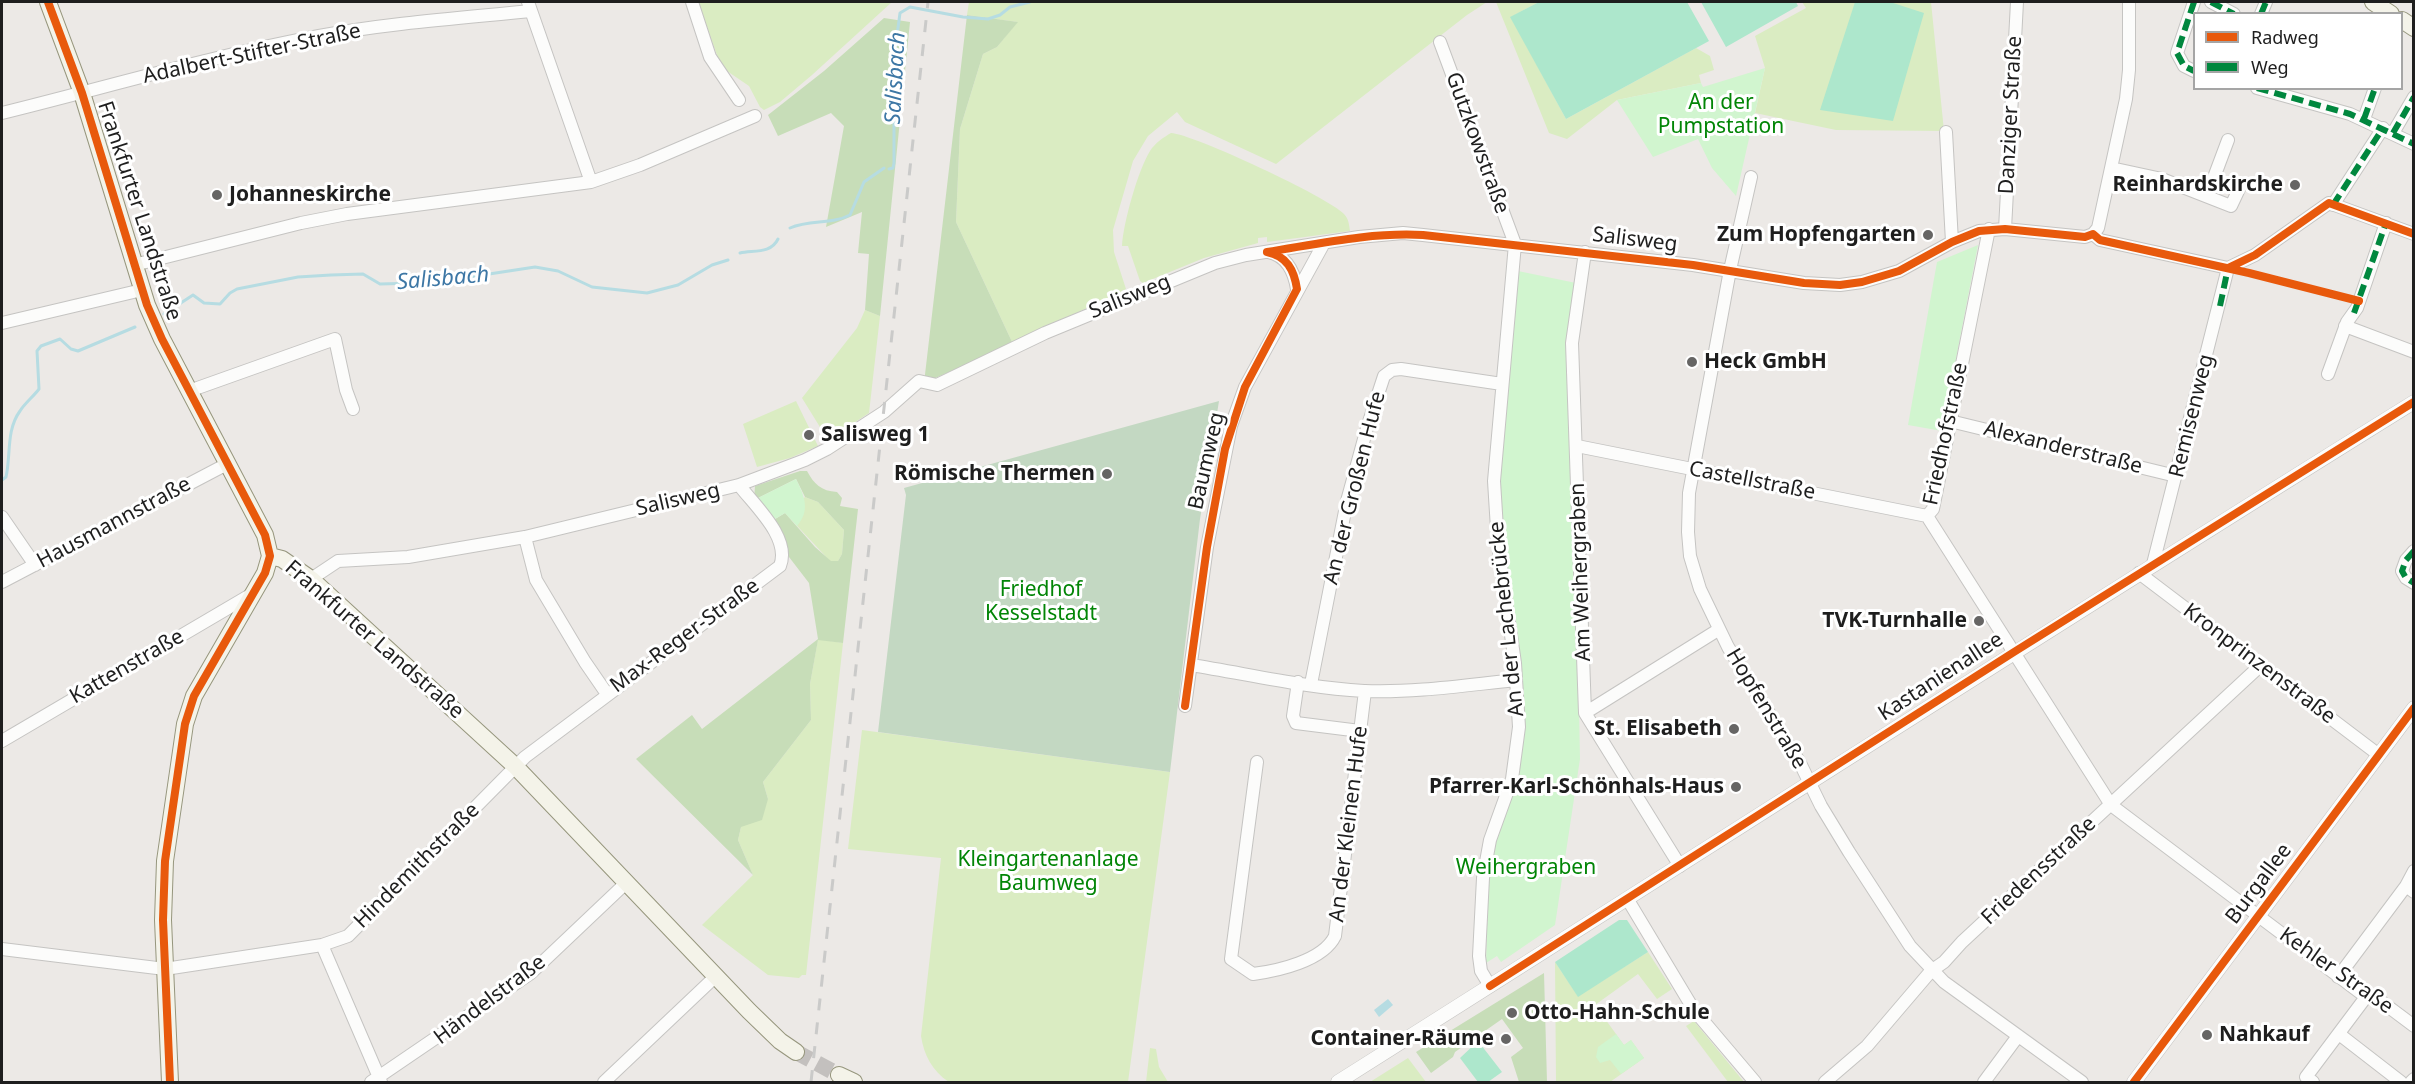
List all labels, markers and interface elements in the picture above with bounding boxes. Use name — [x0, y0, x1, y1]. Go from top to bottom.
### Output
legend — [2193, 12, 2403, 90]
street label: Adalbert-Stifter-Straße — [141, 19, 363, 89]
text: Radweg — [2251, 25, 2319, 49]
water label: Salisbach — [880, 31, 912, 125]
street label: Danziger Straße — [1994, 35, 2028, 195]
text: Weg — [2251, 55, 2289, 79]
street label: Gutzkowstraße — [1440, 69, 1514, 217]
park label: An der Pumpstation — [1658, 90, 1784, 140]
street label: Frankfurter Landstraße — [92, 98, 186, 324]
place label: Reinhardskirche — [2112, 172, 2283, 198]
marker: Reinhardskirche — [2288, 178, 2302, 192]
place label: Johanneskirche — [229, 182, 391, 208]
marker: Johanneskirche — [210, 188, 224, 202]
street label: Salisweg — [1591, 222, 1679, 258]
place label: Zum Hopfengarten — [1717, 222, 1916, 248]
marker: Zum Hopfengarten — [1921, 228, 1935, 242]
water label: Salisbach — [396, 262, 490, 296]
street label: Salisweg — [1086, 269, 1174, 325]
place label: Heck GmbH — [1704, 349, 1827, 375]
street label: Remisenweg — [2165, 352, 2219, 480]
marker: Heck GmbH — [1685, 355, 1699, 369]
street label: Friedhofstraße — [1919, 360, 1973, 508]
street label: An der Großen Hufe — [1319, 389, 1391, 587]
street label: Baumweg — [1184, 410, 1230, 512]
street label: Alexanderstraße — [1981, 416, 2145, 480]
place label: Salisweg 1 — [821, 422, 929, 448]
marker: Salisweg 1 — [802, 428, 816, 442]
street label: Castellstraße — [1687, 456, 1817, 506]
place label: Römische Thermen — [894, 461, 1095, 487]
marker: Römische Thermen — [1100, 467, 1114, 481]
street label: Hausmannstraße — [33, 472, 195, 574]
street label: Salisweg — [634, 478, 722, 522]
street label: Am Weihergraben — [1565, 482, 1597, 662]
street label: An der Lachebrücke — [1484, 520, 1530, 718]
street label: Frankfurter Landstraße — [279, 555, 469, 725]
street label: Max-Reger-Straße — [606, 573, 764, 699]
park label: Friedhof Kesselstadt — [985, 577, 1097, 627]
street label: Kronprinzenstraße — [2178, 598, 2340, 730]
place label: TVK-Turnhalle — [1822, 608, 1967, 634]
marker: TVK-Turnhalle — [1972, 614, 1986, 628]
street label: Kattenstraße — [65, 624, 189, 710]
street label: Kastanienallee — [1874, 627, 2008, 727]
street label: Hopfenstraße — [1720, 644, 1812, 774]
place label: St. Elisabeth — [1594, 716, 1722, 742]
marker: St. Elisabeth — [1727, 722, 1741, 736]
street label: An der Kleinen Hufe — [1324, 725, 1374, 923]
place label: Pfarrer-Karl-Schönhals-Haus — [1429, 774, 1724, 800]
marker: Pfarrer-Karl-Schönhals-Haus — [1729, 780, 1743, 794]
street label: Hindemithstraße — [349, 798, 485, 934]
street label: Friedensstraße — [1977, 812, 2101, 930]
street label: Burgallee — [2221, 839, 2297, 929]
park label: Kleingartenanlage Baumweg — [957, 847, 1139, 897]
park label: Weihergraben — [1456, 855, 1596, 881]
street label: Kehler Straße — [2274, 922, 2398, 1020]
street label: Händelstraße — [429, 950, 551, 1050]
place label: Otto-Hahn-Schule — [1524, 1000, 1710, 1026]
marker: Otto-Hahn-Schule — [1505, 1006, 1519, 1020]
place label: Nahkauf — [2219, 1022, 2310, 1048]
place label: Container-Räume — [1310, 1026, 1494, 1052]
marker: Nahkauf — [2200, 1028, 2214, 1042]
marker: Container-Räume — [1499, 1032, 1513, 1046]

